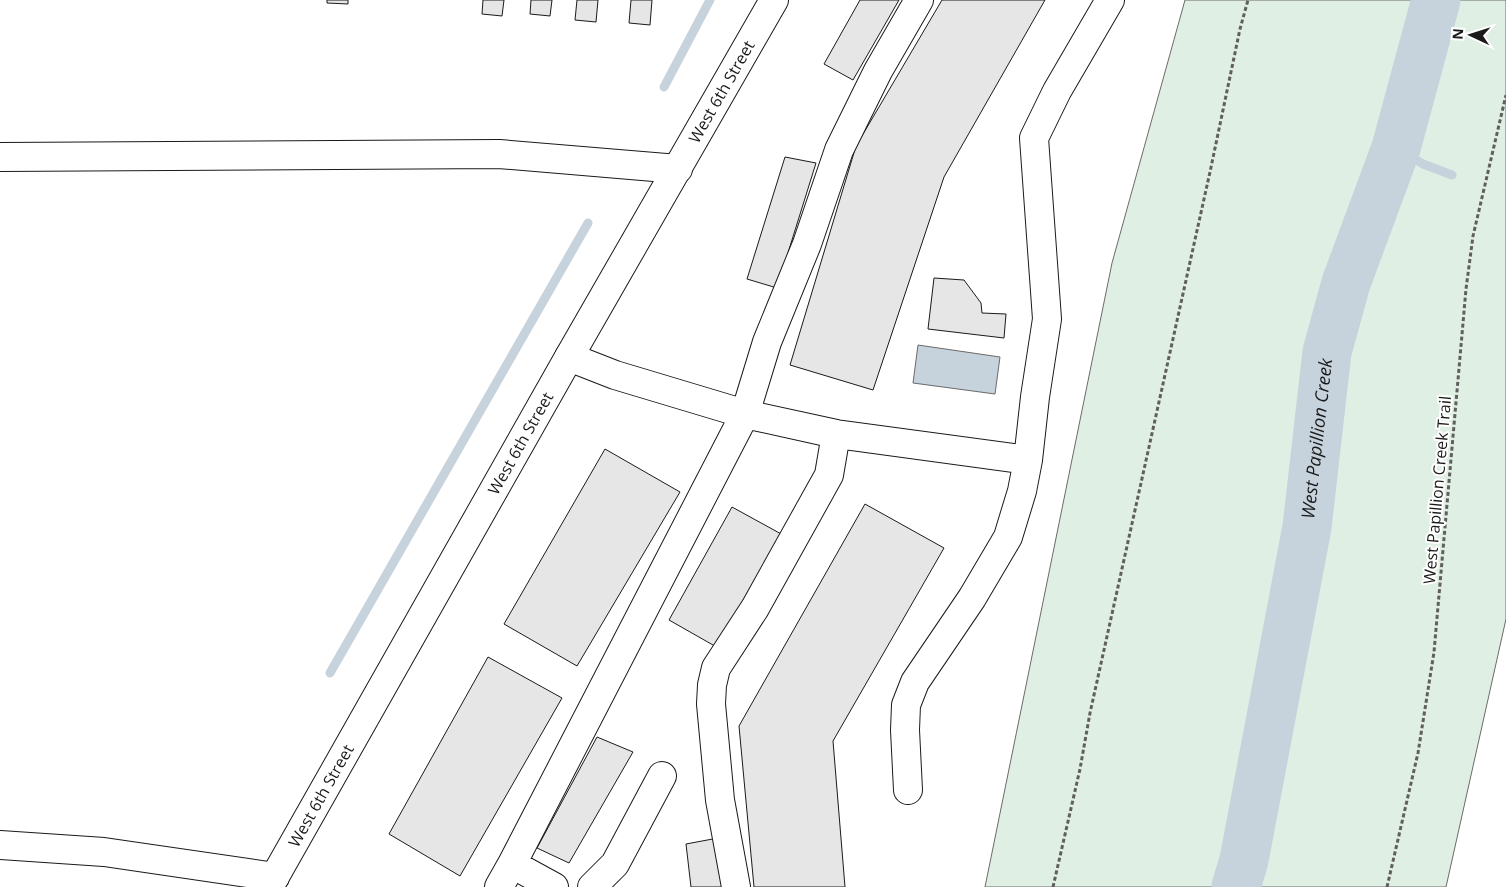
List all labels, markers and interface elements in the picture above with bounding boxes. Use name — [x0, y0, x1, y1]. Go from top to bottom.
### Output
north arrow — [1446, 10, 1496, 60]
text: N — [1448, 28, 1467, 40]
street label: West 6th Street — [683, 36, 760, 147]
water label: West Papillion Creek — [1295, 356, 1337, 520]
street label: West 6th Street — [482, 388, 558, 499]
street label: West Papillion Creek Trail — [1418, 395, 1456, 585]
street label: West 6th Street — [283, 740, 359, 851]

